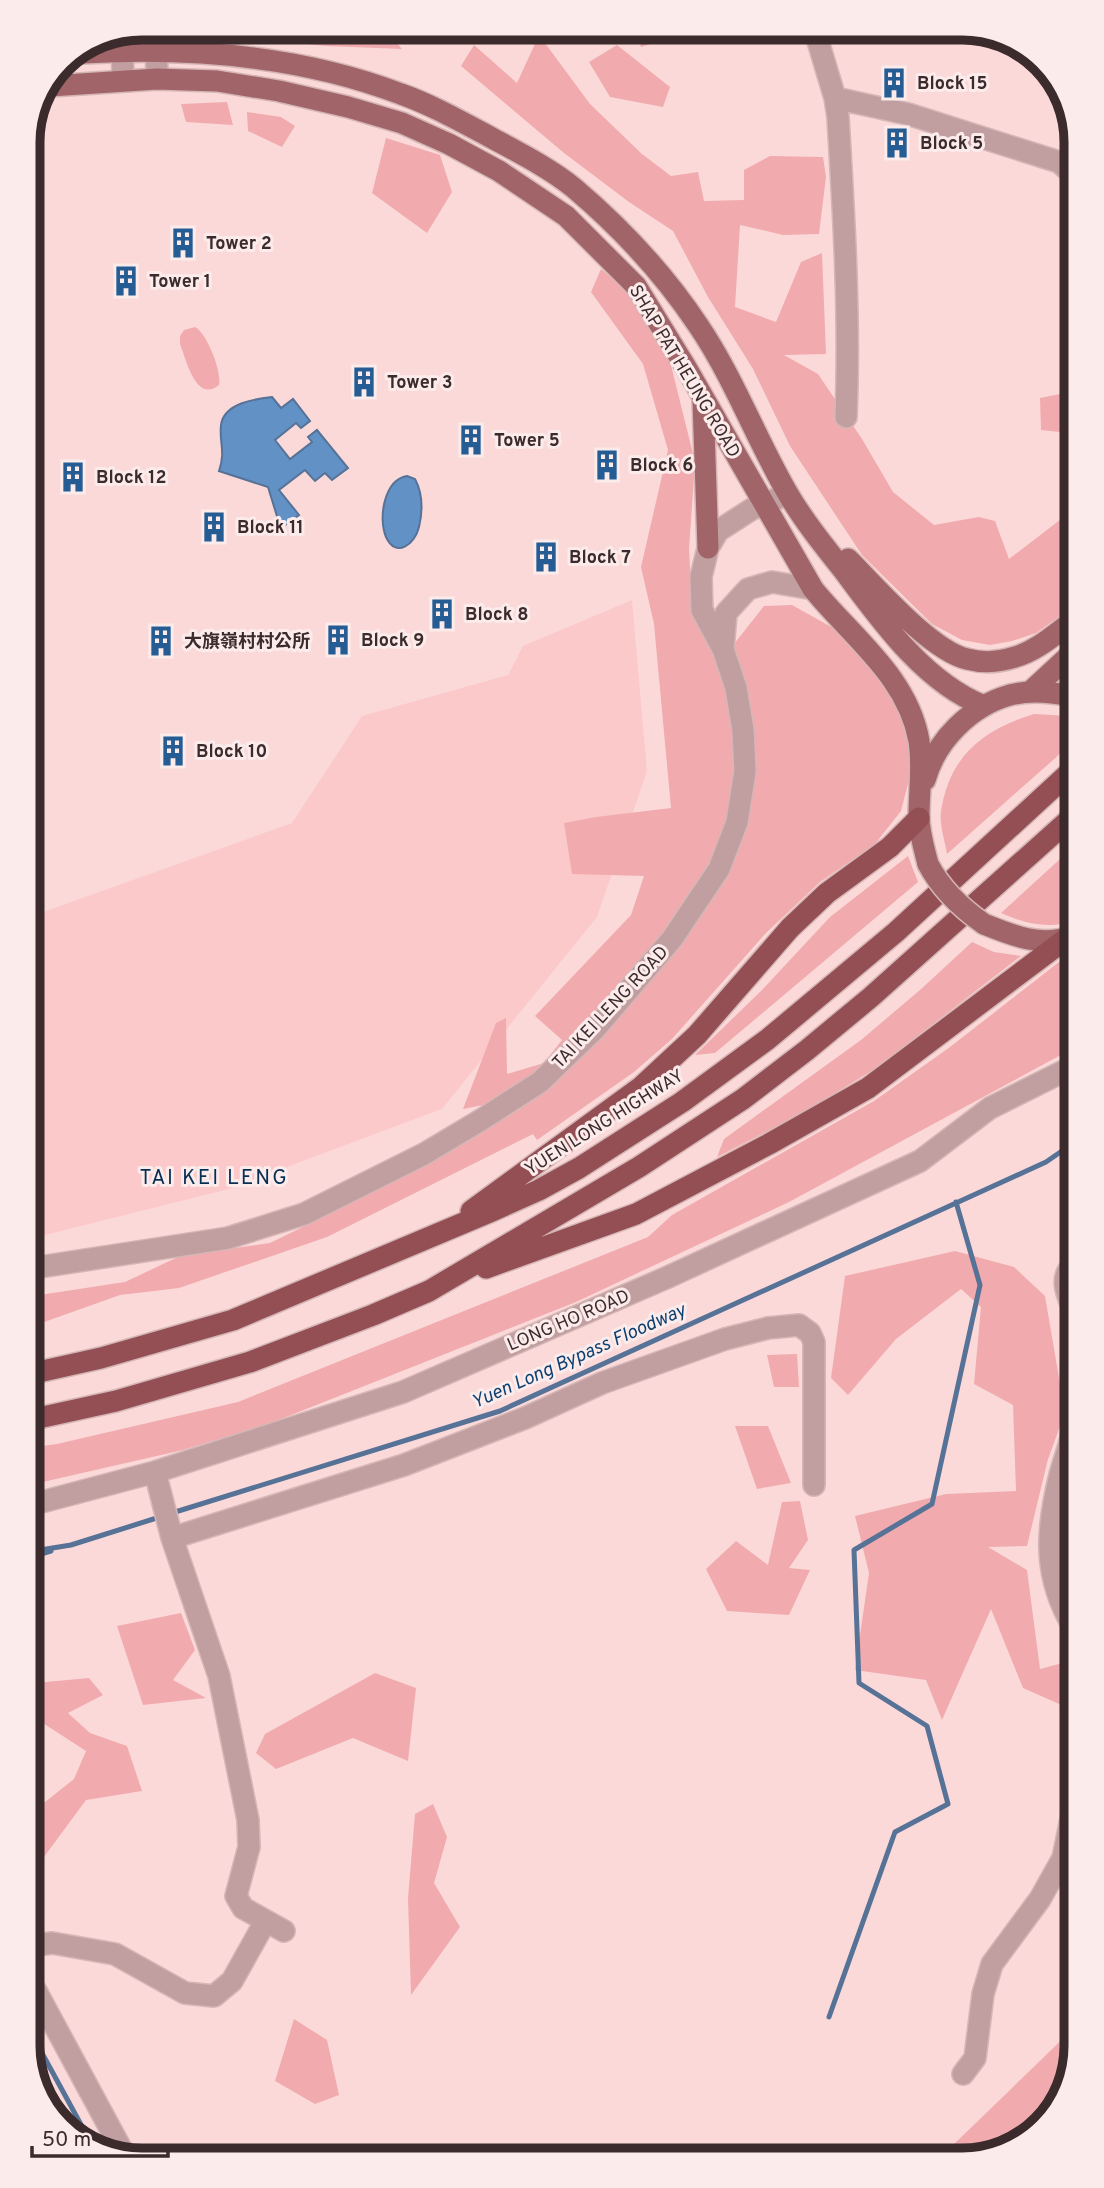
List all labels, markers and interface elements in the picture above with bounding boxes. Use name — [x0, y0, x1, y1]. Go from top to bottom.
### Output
building icon: Block 15 — [877, 66, 911, 100]
place label: Block 15 — [917, 73, 987, 96]
building icon: Block 5 — [880, 126, 914, 160]
place label: Block 5 — [920, 133, 983, 156]
building icon: Tower 2 — [166, 226, 200, 260]
place label: Tower 2 — [206, 233, 272, 256]
building icon: Tower 1 — [109, 264, 143, 298]
place label: Tower 1 — [149, 271, 211, 294]
street label: SHAP PAT HEUNG ROAD — [623, 281, 744, 462]
building icon: Tower 3 — [347, 365, 381, 399]
place label: Tower 3 — [387, 372, 453, 395]
building icon: Tower 5 — [454, 423, 488, 457]
place label: Tower 5 — [494, 430, 560, 453]
building icon: Block 6 — [590, 448, 624, 482]
place label: Block 6 — [630, 455, 693, 478]
building icon: Block 12 — [56, 460, 90, 494]
place label: Block 12 — [96, 467, 166, 490]
building icon: Block 11 — [197, 510, 231, 544]
place label: Block 11 — [237, 517, 304, 540]
building icon: Block 7 — [529, 540, 563, 574]
place label: Block 7 — [569, 547, 631, 570]
building icon: Block 8 — [425, 597, 459, 631]
place label: Block 8 — [465, 604, 529, 627]
building icon: Block 9 — [321, 623, 355, 657]
building icon: 大旗嶺村村公所 — [144, 624, 178, 658]
place label: Block 9 — [361, 630, 424, 653]
place label: 大旗嶺村村公所 — [184, 631, 310, 654]
building icon: Block 10 — [156, 734, 190, 768]
place label: Block 10 — [196, 741, 267, 764]
street label: TAI KEI LENG ROAD — [548, 942, 674, 1074]
street label: YUEN LONG HIGHWAY — [521, 1065, 688, 1181]
district label: TAI KEI LENG — [139, 1165, 289, 1192]
street label: LONG HO ROAD — [504, 1285, 633, 1358]
water label: Yuen Long Bypass Floodway — [468, 1298, 691, 1415]
scale bar — [32, 2114, 168, 2158]
text: 50 m — [42, 2127, 91, 2154]

